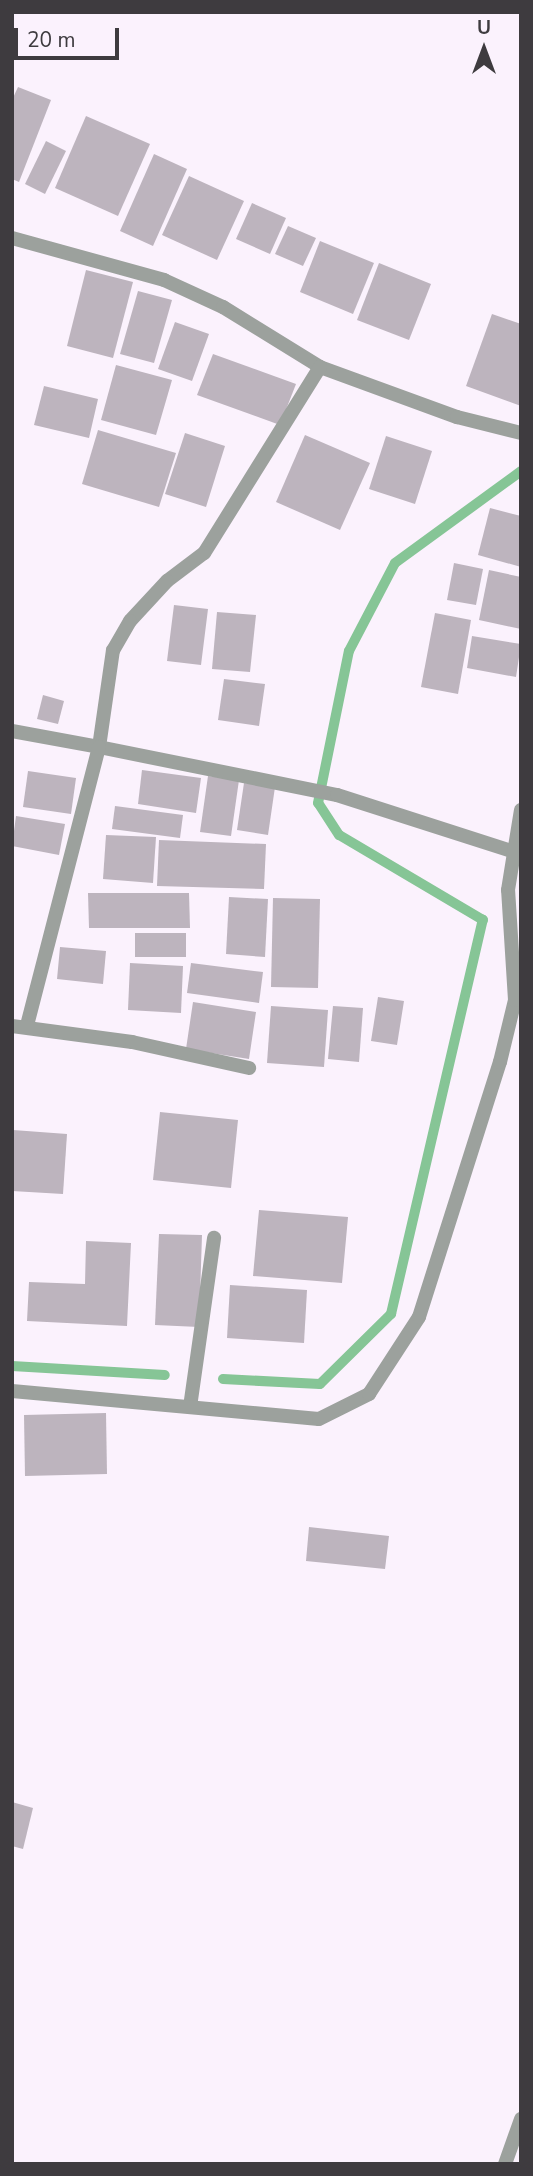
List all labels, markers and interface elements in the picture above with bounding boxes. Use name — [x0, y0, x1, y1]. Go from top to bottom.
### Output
scale bar — [18, 14, 122, 58]
north arrow — [449, 14, 519, 84]
text: U — [477, 15, 491, 41]
text: 20 m — [27, 26, 76, 54]

